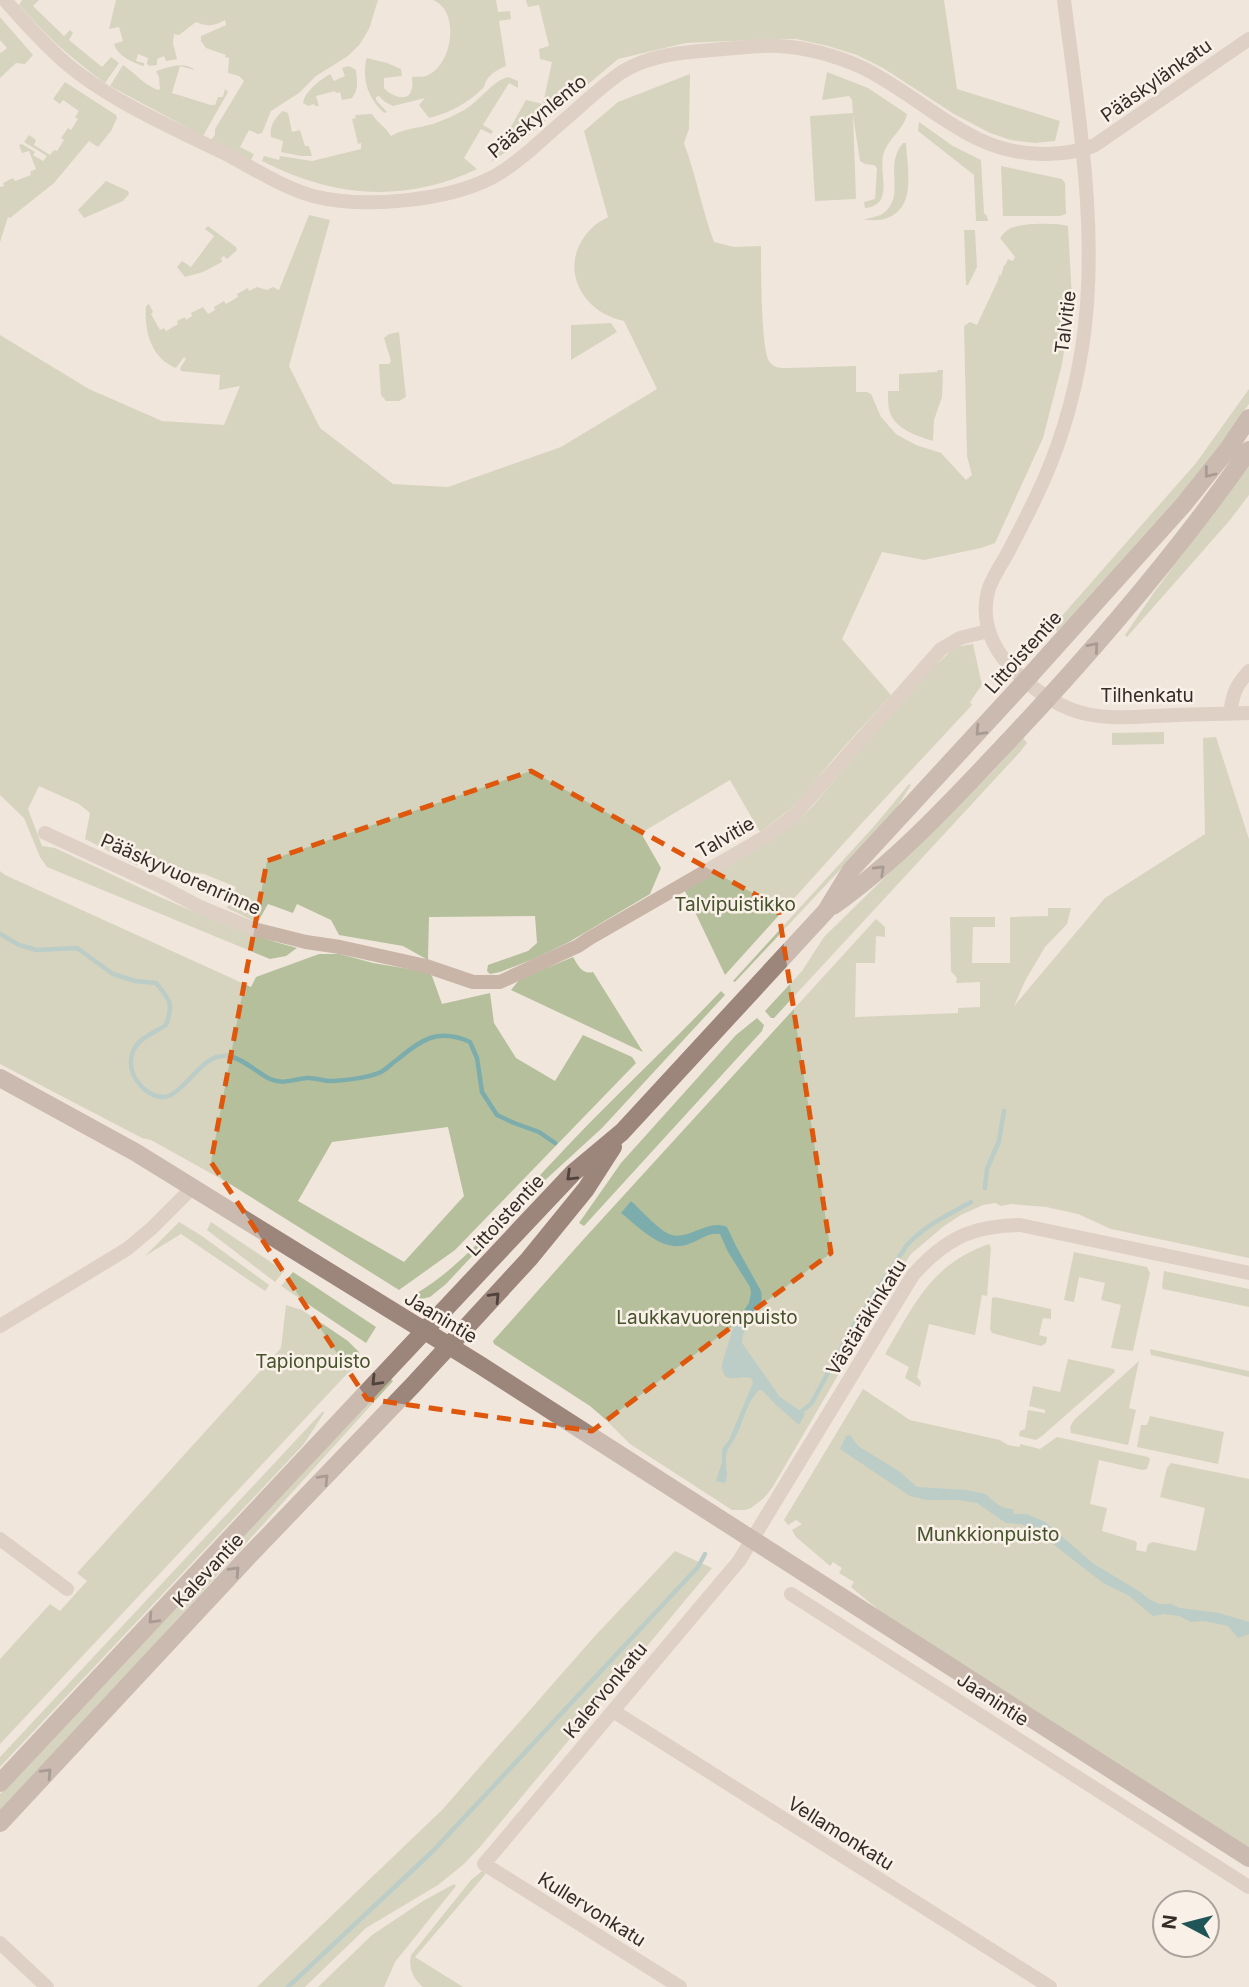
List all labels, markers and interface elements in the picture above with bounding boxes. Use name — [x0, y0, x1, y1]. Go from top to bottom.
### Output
street label: Pääskylänkatu — [1097, 34, 1216, 127]
street label: Pääskynlento — [483, 70, 591, 163]
street label: Talvitie — [1050, 289, 1081, 355]
one-way arrow — [1205, 466, 1218, 478]
street label: Littoistentie — [980, 606, 1067, 698]
one-way arrow — [1086, 643, 1098, 656]
street label: Tilhenkatu — [1100, 684, 1194, 707]
one-way arrow — [975, 723, 988, 736]
street label: Talvitie — [692, 812, 758, 863]
street label: Pääskyvuorenrinne — [97, 829, 264, 920]
one-way arrow — [871, 865, 884, 878]
park label: Talvipuistikko — [674, 893, 796, 916]
one-way arrow — [566, 1168, 579, 1181]
street label: Littoistentie — [462, 1170, 549, 1261]
street label: Västäräkinkatu — [822, 1255, 911, 1380]
street label: Jaanintie — [400, 1287, 481, 1348]
one-way arrow — [486, 1292, 499, 1305]
park label: Laukkavuorenpuisto — [616, 1306, 798, 1329]
park label: Tapionpuisto — [255, 1350, 371, 1373]
one-way arrow — [372, 1373, 385, 1386]
one-way arrow — [315, 1474, 328, 1487]
park label: Munkkionpuisto — [917, 1523, 1059, 1546]
street label: Kalevantie — [168, 1528, 249, 1612]
one-way arrow — [227, 1566, 239, 1579]
one-way arrow — [149, 1611, 162, 1624]
street label: Kalervonkatu — [559, 1638, 652, 1743]
street label: Jaanintie — [952, 1668, 1033, 1731]
one-way arrow — [38, 1768, 51, 1781]
street label: Vellamonkatu — [783, 1792, 898, 1875]
street label: Kullervonkatu — [534, 1867, 650, 1952]
north arrow — [1151, 1889, 1221, 1959]
text: N — [1157, 1913, 1182, 1931]

